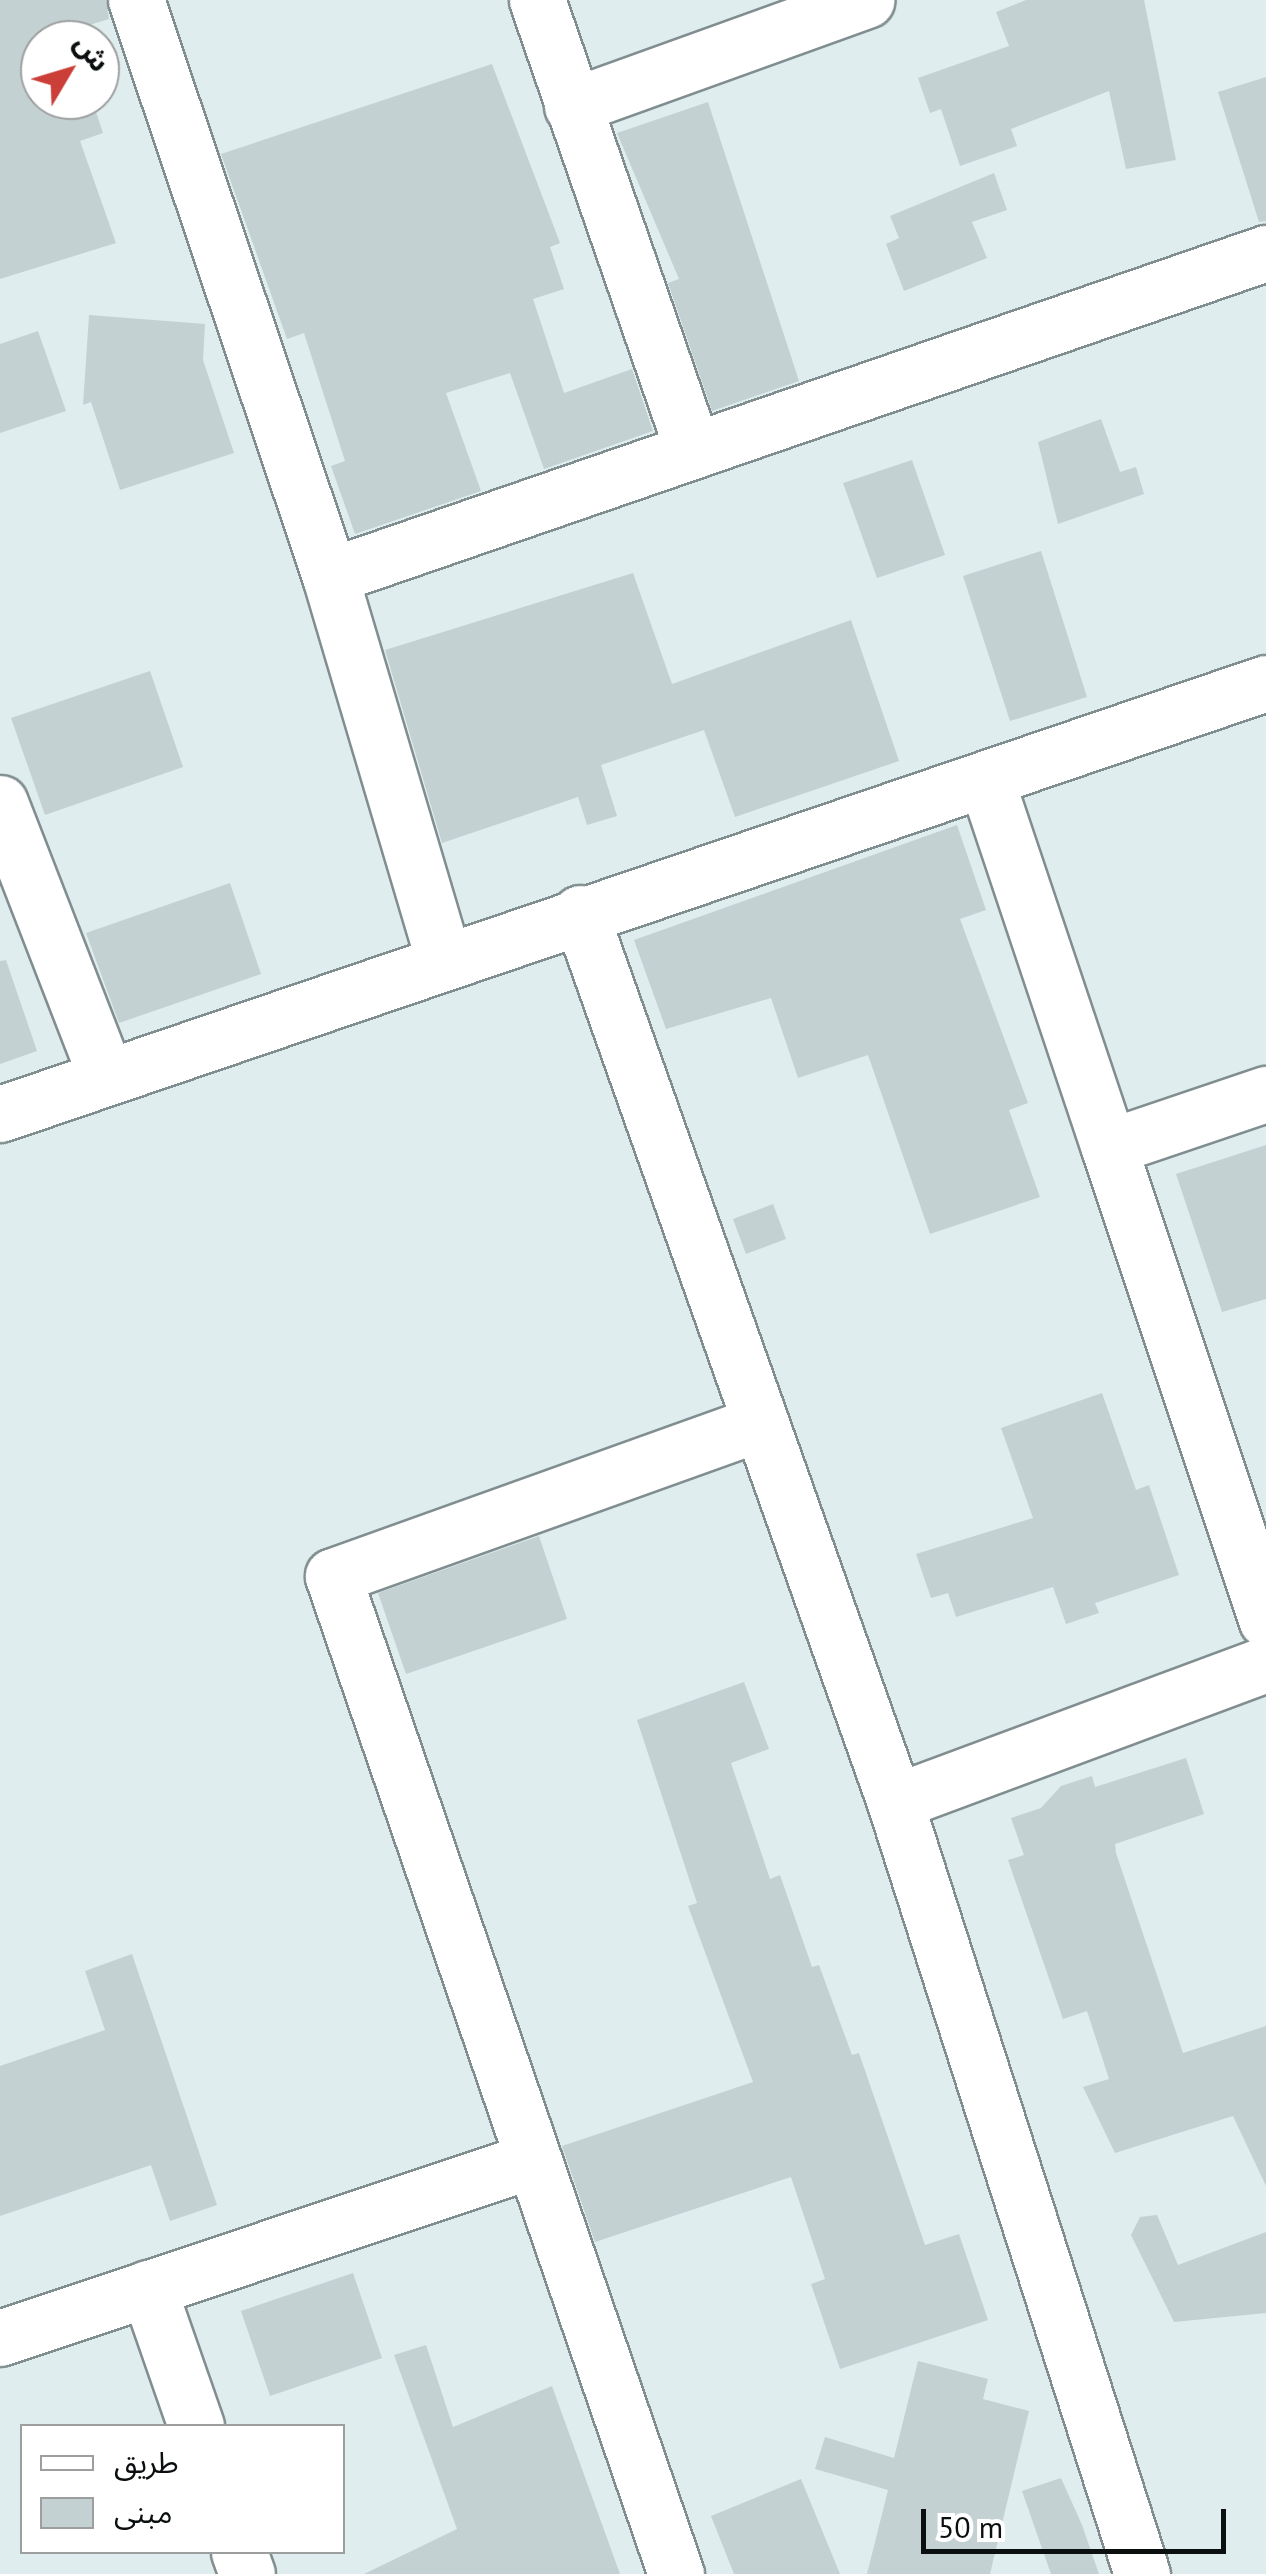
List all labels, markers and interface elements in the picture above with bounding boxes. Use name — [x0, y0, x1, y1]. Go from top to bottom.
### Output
north arrow — [20, 20, 120, 120]
text: ش — [66, 26, 119, 79]
legend — [20, 2424, 345, 2554]
text: طريق — [114, 2442, 179, 2481]
scale bar — [926, 2489, 1231, 2551]
text: مبنى — [114, 2492, 172, 2531]
text: 50 m — [938, 2507, 1003, 2546]

